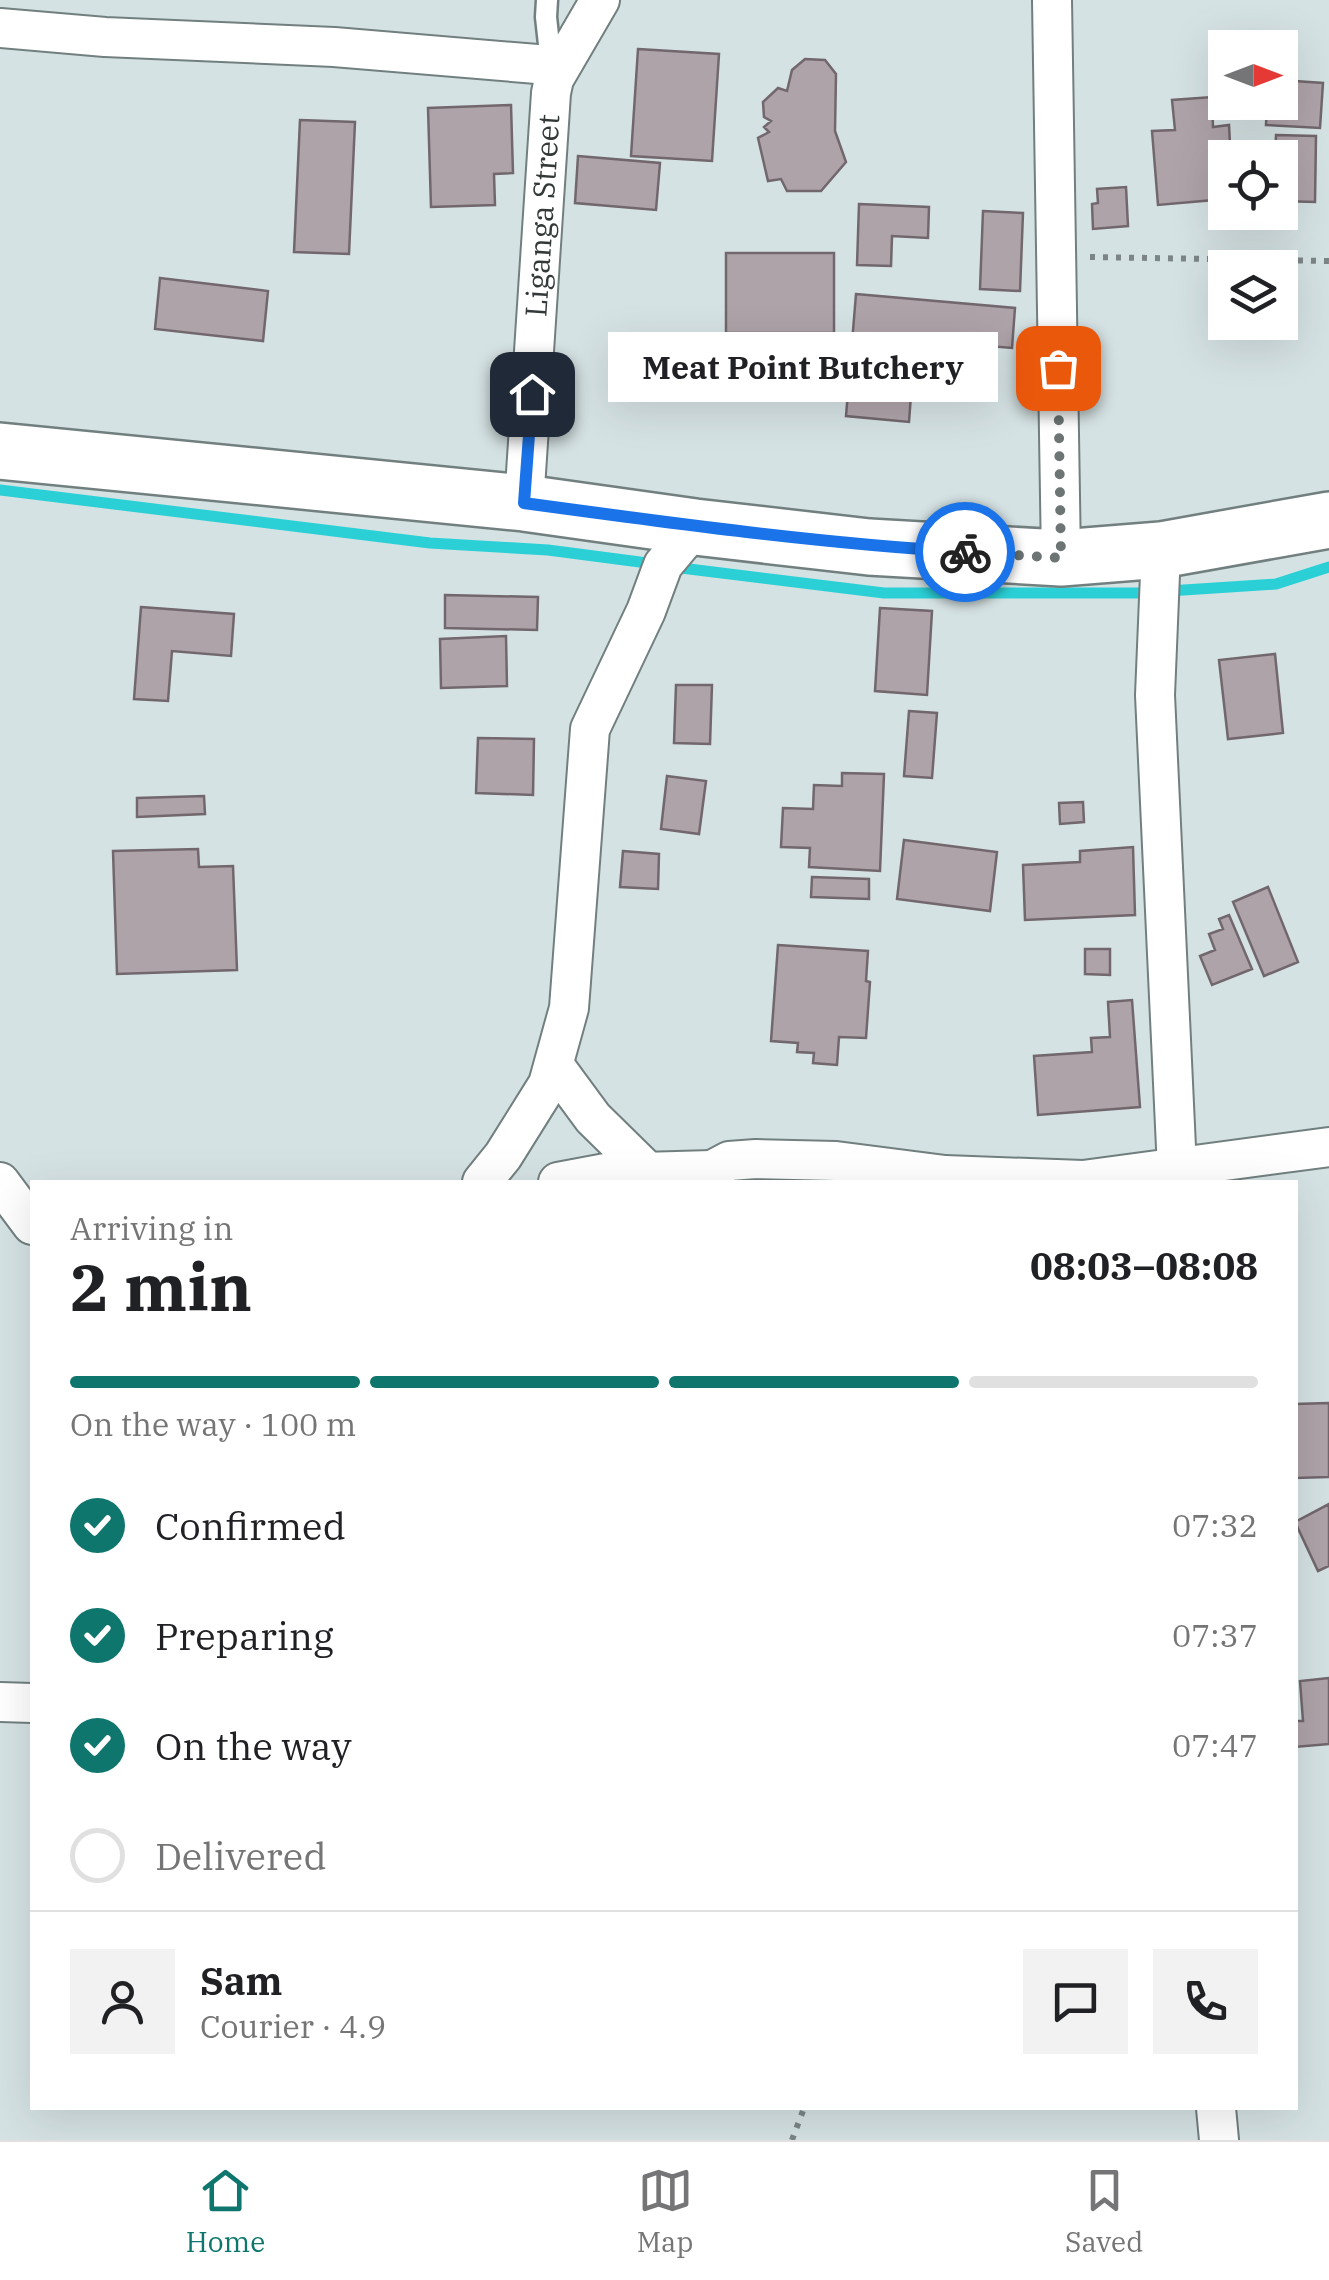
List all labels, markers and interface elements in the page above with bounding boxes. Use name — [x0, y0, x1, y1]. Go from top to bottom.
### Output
north arrow — [1208, 30, 1298, 120]
map controls — [1208, 30, 1298, 340]
street label: Liganga Street — [515, 113, 568, 318]
button: locate — [1208, 140, 1298, 230]
button: layers — [1208, 250, 1298, 340]
pin — [1016, 326, 1101, 411]
callout: Meat Point Butchery — [608, 333, 998, 403]
icon: bag — [1031, 341, 1086, 396]
text: Meat Point Butchery — [642, 346, 964, 388]
pin — [490, 352, 575, 437]
icon: home — [505, 367, 560, 422]
courier — [915, 502, 1015, 602]
icon: bike — [938, 525, 993, 580]
text: Arriving in — [70, 1207, 233, 1249]
text: 08:03–08:08 — [1030, 1241, 1258, 1290]
text: 2 min — [70, 1244, 252, 1329]
text: On the way · 100 m — [70, 1403, 356, 1445]
icon: check — [70, 1498, 125, 1553]
text: Confirmed — [155, 1501, 346, 1550]
text: 07:32 — [1172, 1504, 1258, 1546]
icon: check — [70, 1608, 125, 1663]
text: Preparing — [155, 1611, 334, 1660]
text: 07:37 — [1172, 1614, 1258, 1656]
icon: check — [70, 1718, 125, 1773]
text: On the way — [155, 1721, 352, 1770]
text: 07:47 — [1172, 1724, 1258, 1766]
text: Delivered — [155, 1831, 327, 1880]
button: person — [70, 1949, 175, 2054]
button: chat — [1023, 1949, 1128, 2054]
button: phone — [1153, 1949, 1258, 2054]
text: Sam — [200, 1956, 283, 2005]
text: Courier · 4.9 — [200, 2005, 386, 2047]
tab: Home — [186, 2163, 265, 2260]
tab: Map — [637, 2163, 694, 2260]
tab: Saved — [1065, 2163, 1143, 2260]

